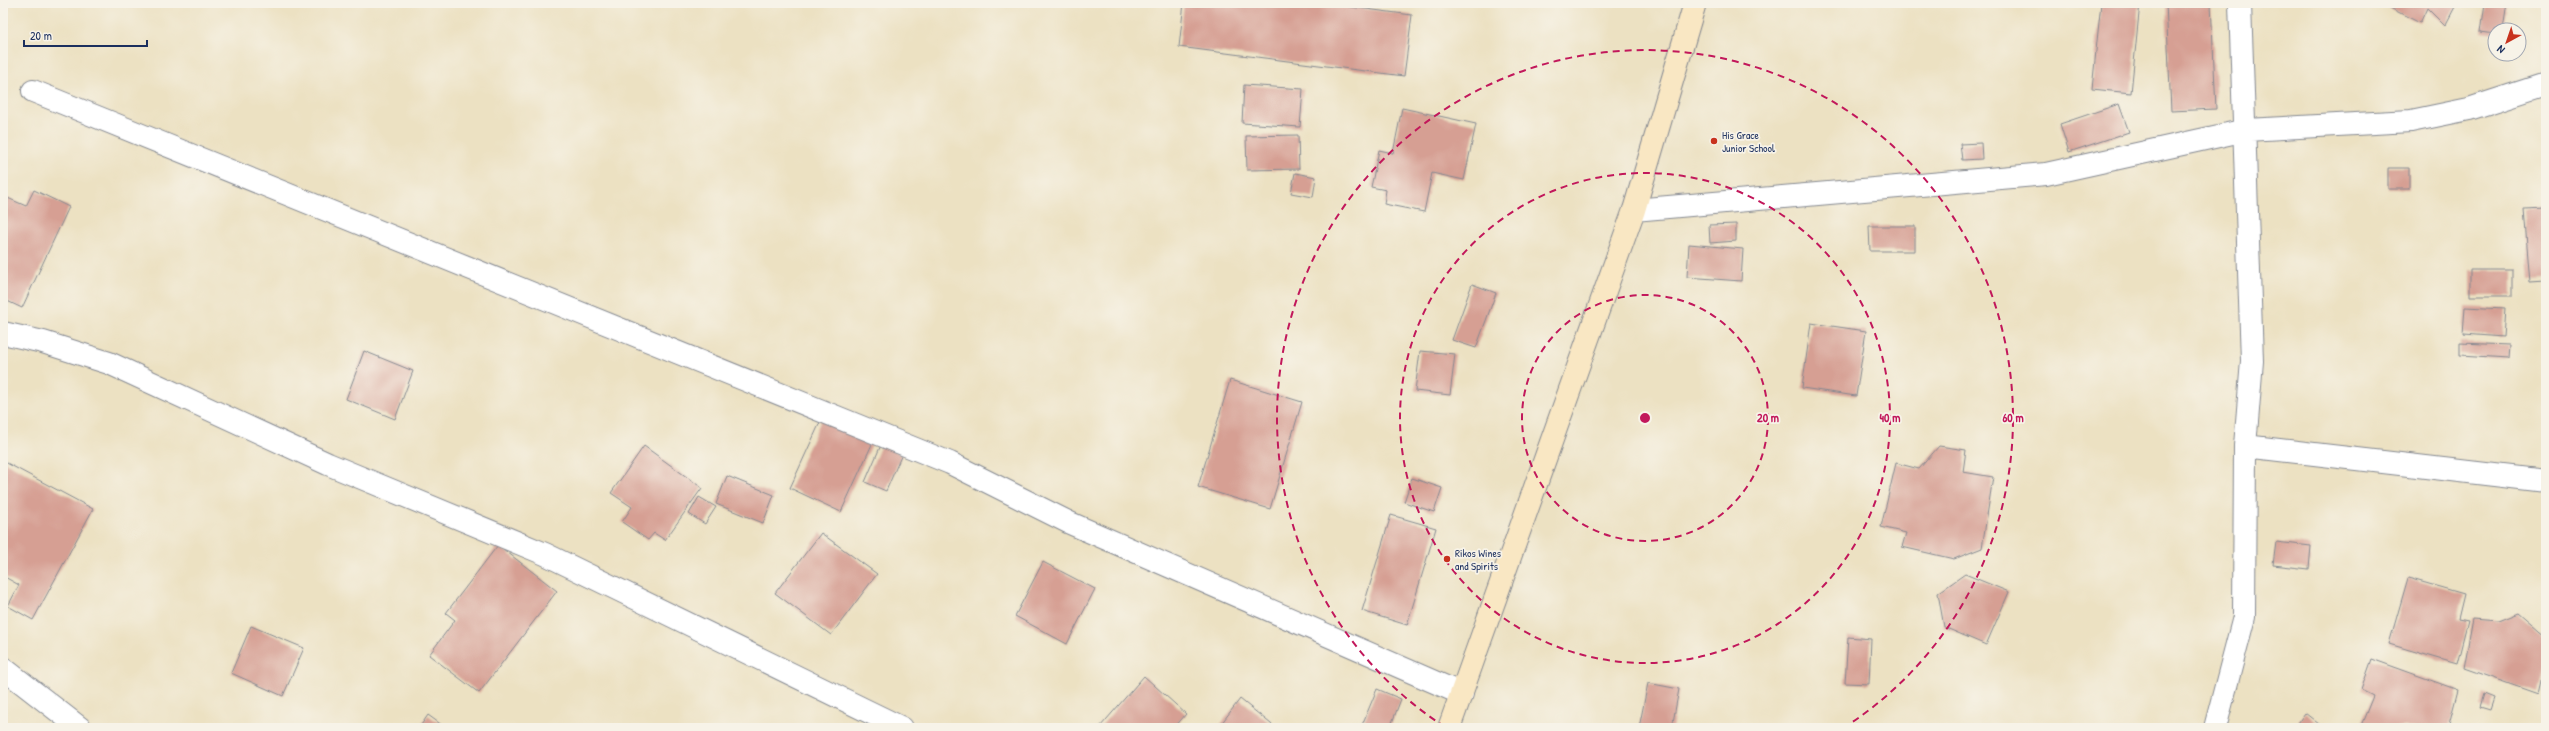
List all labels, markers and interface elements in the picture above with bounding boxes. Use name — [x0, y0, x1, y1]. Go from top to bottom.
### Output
scale bar — [24, 22, 147, 48]
north arrow — [2487, 22, 2527, 62]
text: 20 m — [30, 27, 52, 44]
text: N — [2494, 42, 2507, 57]
place label: His Grace Junior School — [1722, 128, 1775, 155]
marker: His Grace Junior School — [1709, 136, 1719, 146]
text: 20 m — [1757, 409, 1779, 426]
text: 40 m — [1880, 409, 1900, 426]
text: 60 m — [2002, 409, 2024, 426]
centre of rings — [1638, 411, 1652, 425]
place label: Rikos Wines and Spirits — [1455, 546, 1501, 573]
marker: Rikos Wines and Spirits — [1442, 554, 1452, 564]

